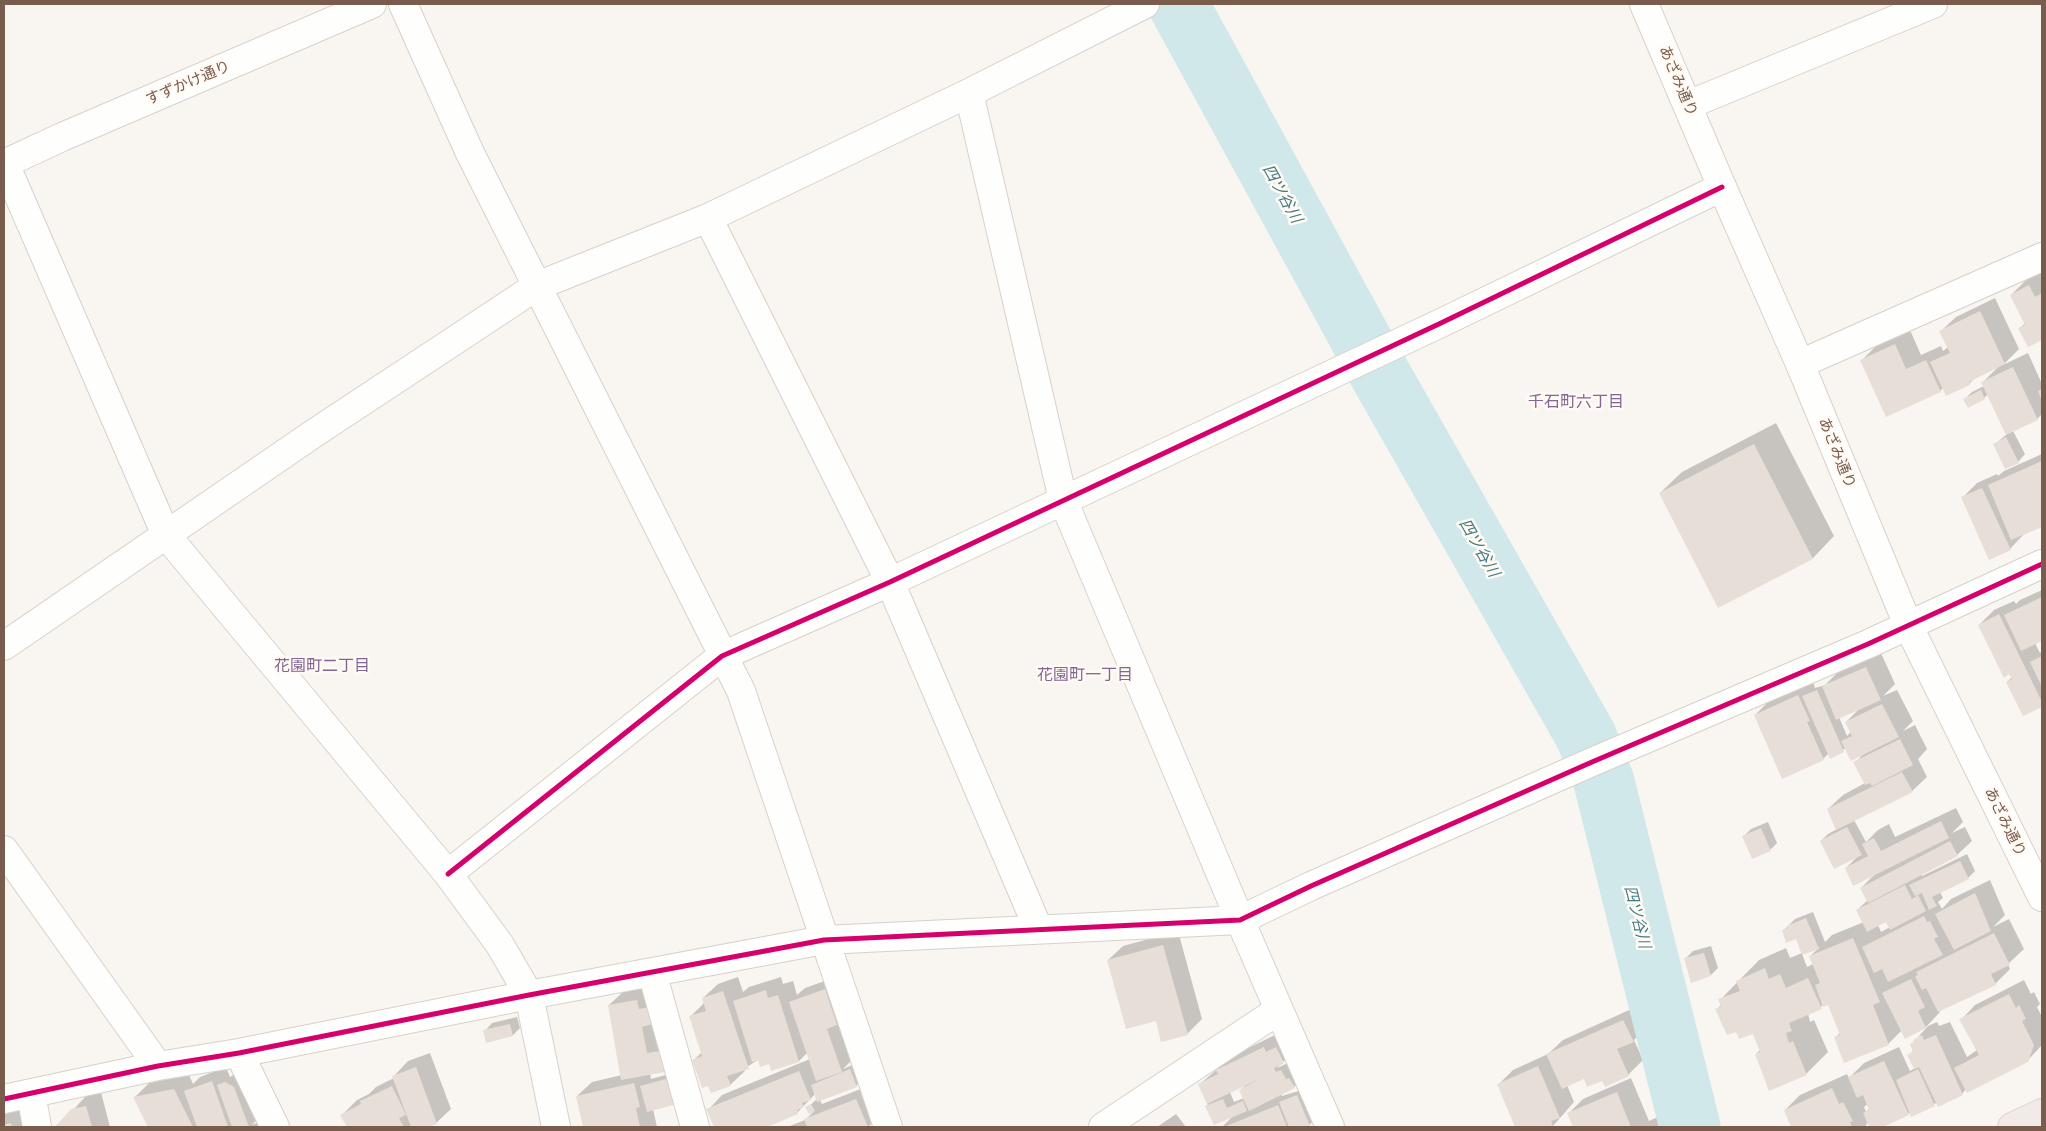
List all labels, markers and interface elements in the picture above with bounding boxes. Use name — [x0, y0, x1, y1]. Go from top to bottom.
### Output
street label: あざみ通り — [1655, 43, 1701, 119]
street label: すずかけ通り — [143, 57, 233, 109]
water label: 四ツ谷川 — [1258, 161, 1306, 227]
district label: 千石町六丁目 — [1528, 392, 1624, 412]
street label: あざみ通り — [1815, 415, 1859, 491]
water label: 四ツ谷川 — [1455, 515, 1503, 581]
district label: 花園町二丁目 — [274, 656, 370, 676]
district label: 花園町一丁目 — [1037, 665, 1133, 685]
street label: あざみ通り — [1980, 784, 2030, 860]
water label: 四ツ谷川 — [1620, 884, 1654, 950]

